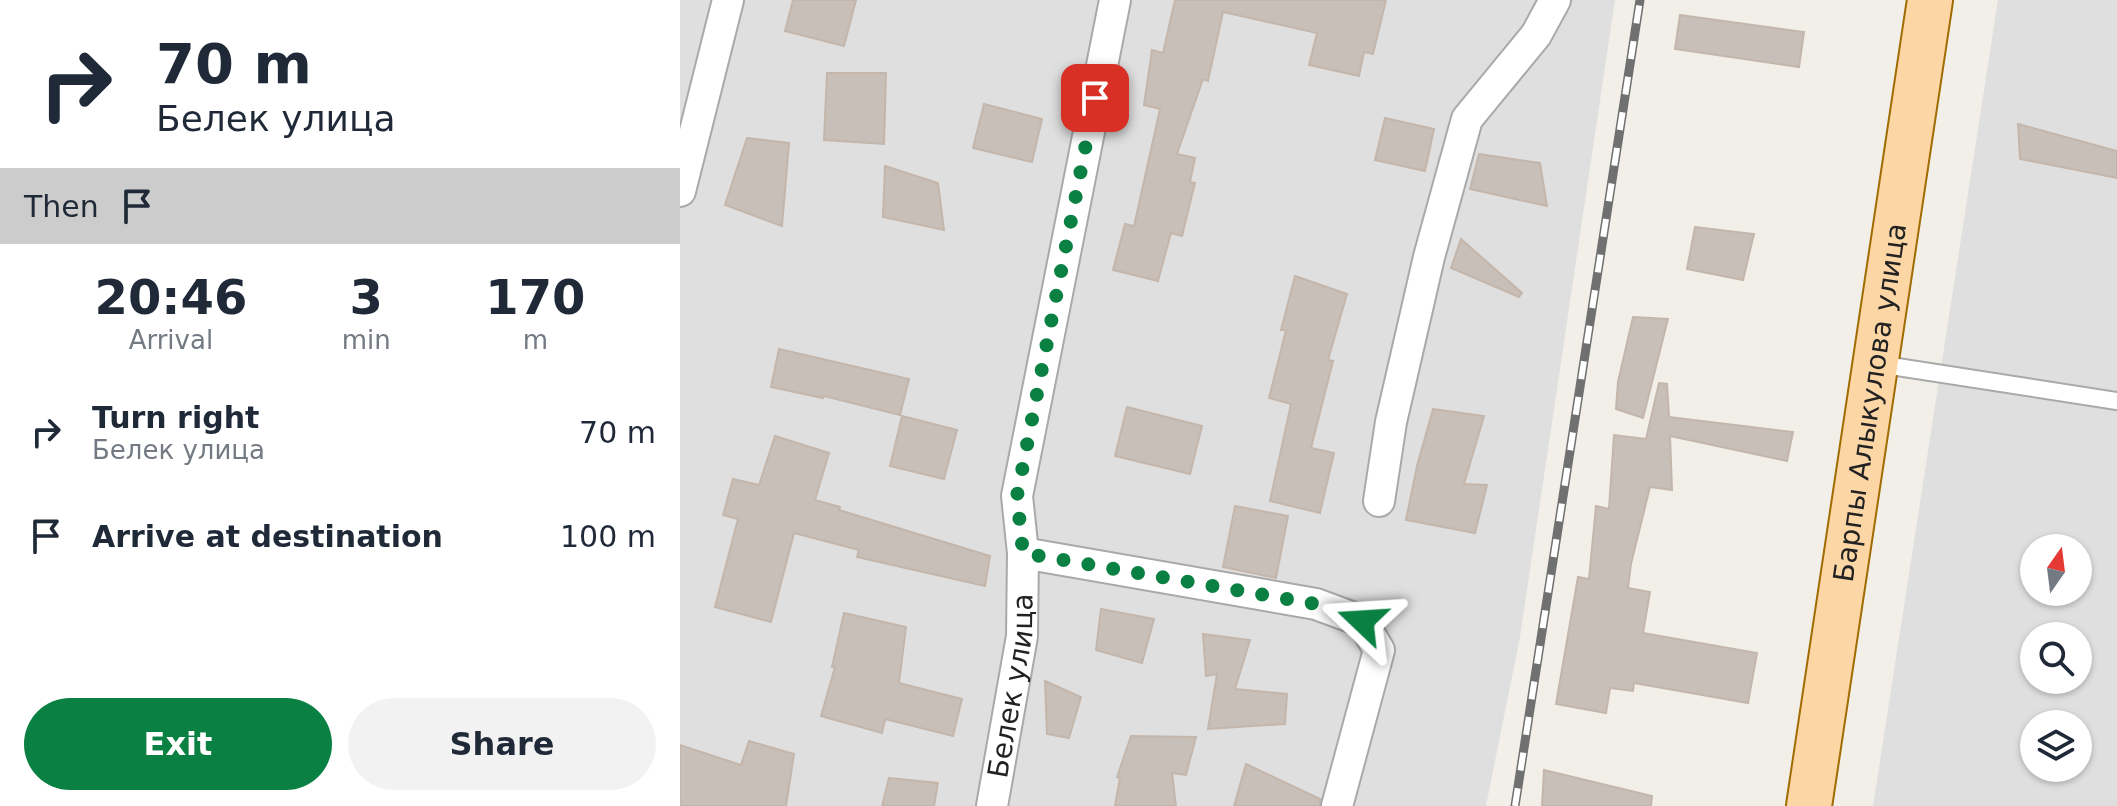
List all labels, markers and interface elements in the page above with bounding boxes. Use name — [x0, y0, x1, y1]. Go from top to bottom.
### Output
text: 70 m — [156, 31, 312, 96]
icon: right — [24, 32, 128, 136]
pin — [1061, 64, 1129, 132]
icon: arrive — [1073, 76, 1117, 120]
text: Белек улица — [156, 98, 395, 139]
icon: arrive — [115, 184, 159, 228]
text: Then — [24, 189, 99, 224]
street label: Барпы Алыкулова улица — [1826, 221, 1913, 584]
text: 20:46 — [94, 269, 247, 325]
text: 3 — [350, 269, 383, 325]
text: 170 — [485, 269, 585, 325]
text: Arrival — [129, 325, 213, 355]
text: min — [342, 325, 391, 355]
text: m — [523, 325, 548, 355]
text: Turn right — [92, 400, 259, 435]
icon: right — [24, 410, 68, 454]
text: 70 m — [579, 415, 656, 450]
text: Белек улица — [92, 435, 265, 465]
icon: arrive — [24, 514, 68, 558]
text: Arrive at destination — [92, 519, 443, 554]
text: 100 m — [560, 519, 656, 554]
north arrow — [2020, 534, 2092, 606]
map controls — [2020, 534, 2092, 782]
position arrow — [1320, 579, 1404, 663]
street label: Белек улица — [981, 593, 1039, 780]
button: search — [2020, 622, 2092, 694]
button: Exit — [24, 698, 332, 790]
button: Share — [348, 698, 656, 790]
button: layers — [2020, 710, 2092, 782]

